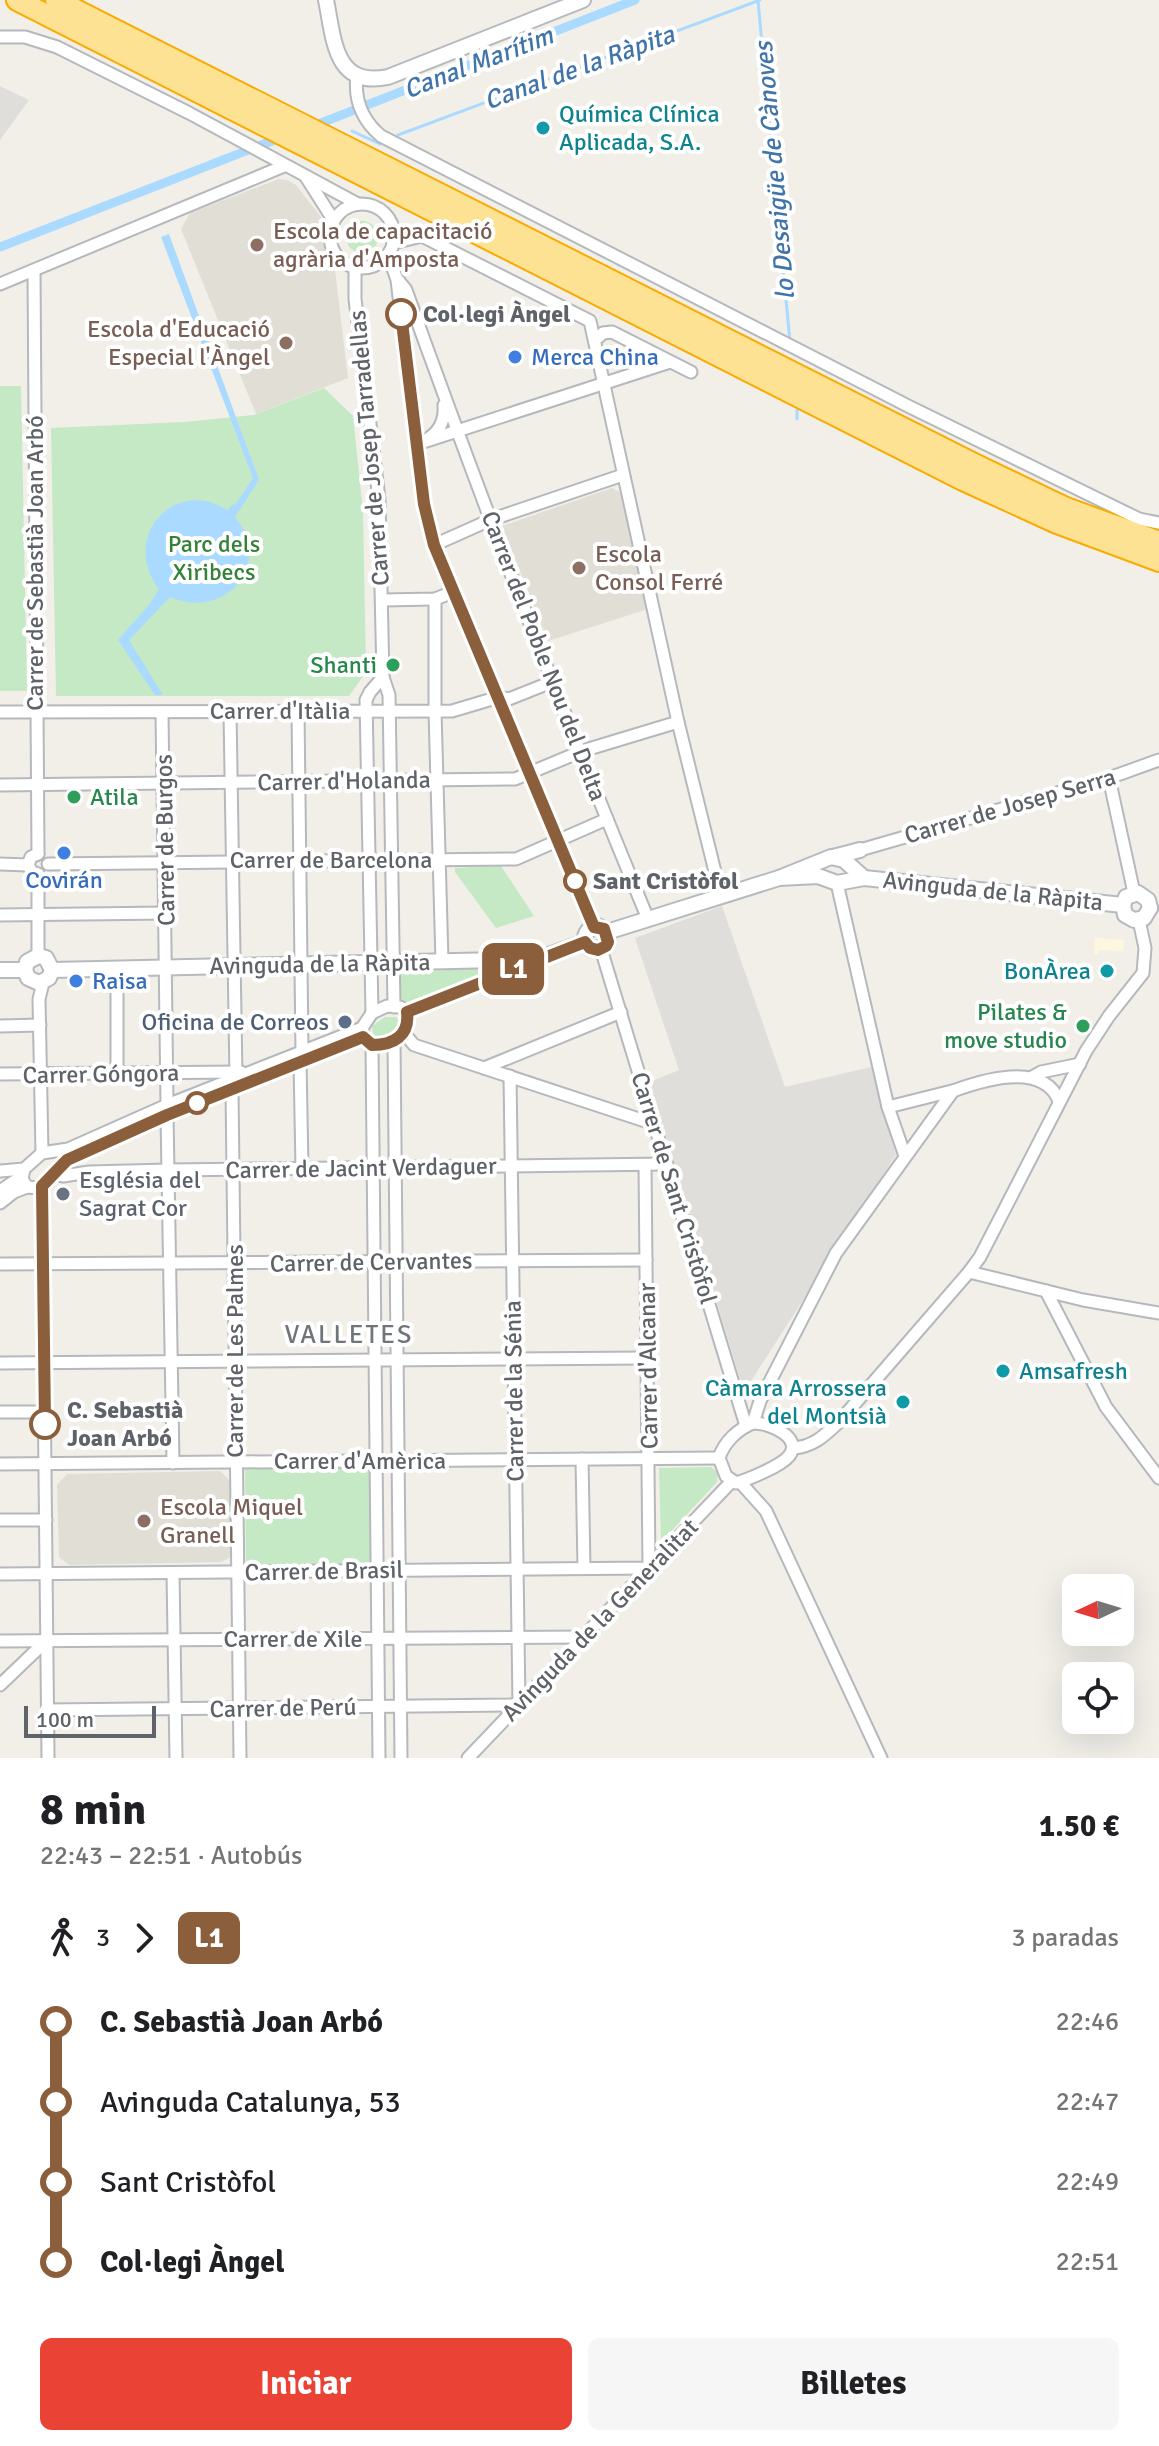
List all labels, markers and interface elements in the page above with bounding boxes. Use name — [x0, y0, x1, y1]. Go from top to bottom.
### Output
water label: Canal de la Ràpita — [480, 18, 680, 117]
water label: Canal Marítim — [399, 19, 559, 106]
water label: lo Desaigüe de Cànoves — [748, 38, 802, 301]
place label: Química Clínica Aplicada, S.A. — [559, 99, 720, 157]
marker: Química Clínica Aplicada, S.A. — [534, 119, 552, 137]
place label: Escola de capacitació agrària d'Amposta — [273, 216, 493, 274]
marker: Escola de capacitació agrària d'Amposta — [248, 236, 266, 254]
marker: Col·legi Àngel — [386, 299, 416, 329]
place label: Col·legi Àngel — [423, 299, 571, 329]
street label: Carrer de Josep Tarradellas — [342, 309, 396, 587]
place label: Escola d'Educació Especial l'Àngel — [87, 314, 270, 372]
marker: Escola d'Educació Especial l'Àngel — [277, 334, 295, 352]
place label: Merca China — [531, 342, 659, 372]
marker: Merca China — [506, 348, 524, 366]
street label: Carrer de Sebastià Joan Arbó — [20, 415, 50, 711]
street label: Carrer del Poble Nou del Delta — [475, 507, 613, 805]
park label: Parc dels Xiribecs — [168, 529, 260, 587]
place label: Escola Consol Ferré — [595, 539, 723, 597]
marker: Escola Consol Ferré — [570, 559, 588, 577]
place label: Shanti — [310, 650, 377, 680]
marker: Shanti — [384, 656, 402, 674]
street label: Carrer d'Itàlia — [210, 696, 350, 726]
street label: Carrer de Burgos — [149, 754, 181, 926]
street label: Carrer de Josep Serra — [901, 761, 1119, 851]
street label: Carrer d'Holanda — [257, 764, 431, 798]
place label: Atila — [90, 782, 139, 812]
marker: Atila — [65, 788, 83, 806]
marker: Covirán — [55, 844, 73, 862]
street label: Carrer de Barcelona — [230, 845, 432, 875]
place label: Covirán — [25, 865, 103, 895]
street label: Avinguda de la Ràpita — [881, 865, 1105, 917]
place label: Sant Cristòfol — [593, 866, 739, 896]
marker: Sant Cristòfol — [564, 870, 586, 892]
line badge: L1 — [477, 943, 549, 995]
street label: Avinguda de la Ràpita — [209, 947, 431, 981]
text: L1 — [498, 952, 528, 986]
place label: BonÀrea — [1004, 956, 1091, 986]
marker: BonÀrea — [1098, 962, 1116, 980]
place label: Raisa — [92, 966, 148, 996]
marker: Raisa — [67, 972, 85, 990]
place label: Pilates & move studio — [944, 997, 1067, 1055]
place label: Oficina de Correos — [142, 1007, 329, 1037]
marker: Oficina de Correos — [336, 1013, 354, 1031]
marker: Pilates & move studio — [1074, 1017, 1092, 1035]
street label: Carrer Góngora — [22, 1058, 180, 1090]
street label: Carrer de Sant Cristòfol — [624, 1068, 724, 1308]
unlabelled marker — [186, 1092, 208, 1114]
street label: Carrer de Jacint Verdaguer — [225, 1151, 497, 1185]
place label: Església del Sagrat Cor — [79, 1165, 201, 1223]
marker: Església del Sagrat Cor — [54, 1185, 72, 1203]
street label: Carrer de Les Palmes — [220, 1244, 250, 1458]
street label: Carrer de Cervantes — [269, 1245, 473, 1279]
street label: Carrer d'Alcanar — [632, 1282, 664, 1449]
street label: Carrer de la Sénia — [497, 1300, 531, 1482]
district label: VALLETES — [285, 1319, 413, 1351]
place label: Amsafresh — [1019, 1356, 1128, 1386]
marker: Amsafresh — [994, 1362, 1012, 1380]
place label: Càmara Arrossera del Montsià — [705, 1373, 887, 1431]
marker: Càmara Arrossera del Montsià — [894, 1393, 912, 1411]
place label: C. Sebastià Joan Arbó — [67, 1395, 183, 1453]
marker: C. Sebastià Joan Arbó — [30, 1409, 60, 1439]
street label: Carrer d'Amèrica — [274, 1446, 446, 1476]
place label: Escola Miquel Granell — [160, 1492, 303, 1550]
marker: Escola Miquel Granell — [135, 1512, 153, 1530]
street label: Avinguda de la Generalitat — [495, 1512, 705, 1728]
street label: Carrer de Brasil — [244, 1555, 404, 1587]
north arrow — [1062, 1574, 1134, 1646]
map controls — [1062, 1574, 1134, 1734]
street label: Carrer de Xile — [223, 1624, 363, 1654]
button: locate — [1062, 1662, 1134, 1734]
street label: Carrer de Perú — [209, 1692, 357, 1724]
scale bar — [24, 1702, 156, 1738]
text: 100 m — [36, 1706, 94, 1733]
text: 8 min — [40, 1783, 146, 1837]
text: 1.50 € — [1039, 1808, 1119, 1845]
text: 22:43 – 22:51 · Autobús — [40, 1840, 302, 1872]
icon: walk — [40, 1916, 84, 1960]
icon: forward — [122, 1916, 166, 1960]
text: L1 — [194, 1921, 224, 1955]
text: 3 — [96, 1922, 110, 1954]
text: 3 paradas — [1011, 1922, 1119, 1954]
text: C. Sebastià Joan Arbó — [100, 2004, 383, 2041]
text: 22:46 — [1056, 2006, 1119, 2038]
text: Avinguda Catalunya, 53 — [100, 2084, 401, 2121]
text: 22:47 — [1056, 2086, 1119, 2118]
text: Sant Cristòfol — [100, 2164, 276, 2201]
text: 22:49 — [1056, 2166, 1119, 2198]
text: Col·legi Àngel — [100, 2244, 285, 2281]
text: 22:51 — [1056, 2246, 1119, 2278]
button: Iniciar — [40, 2338, 572, 2430]
button: Billetes — [588, 2338, 1119, 2430]

